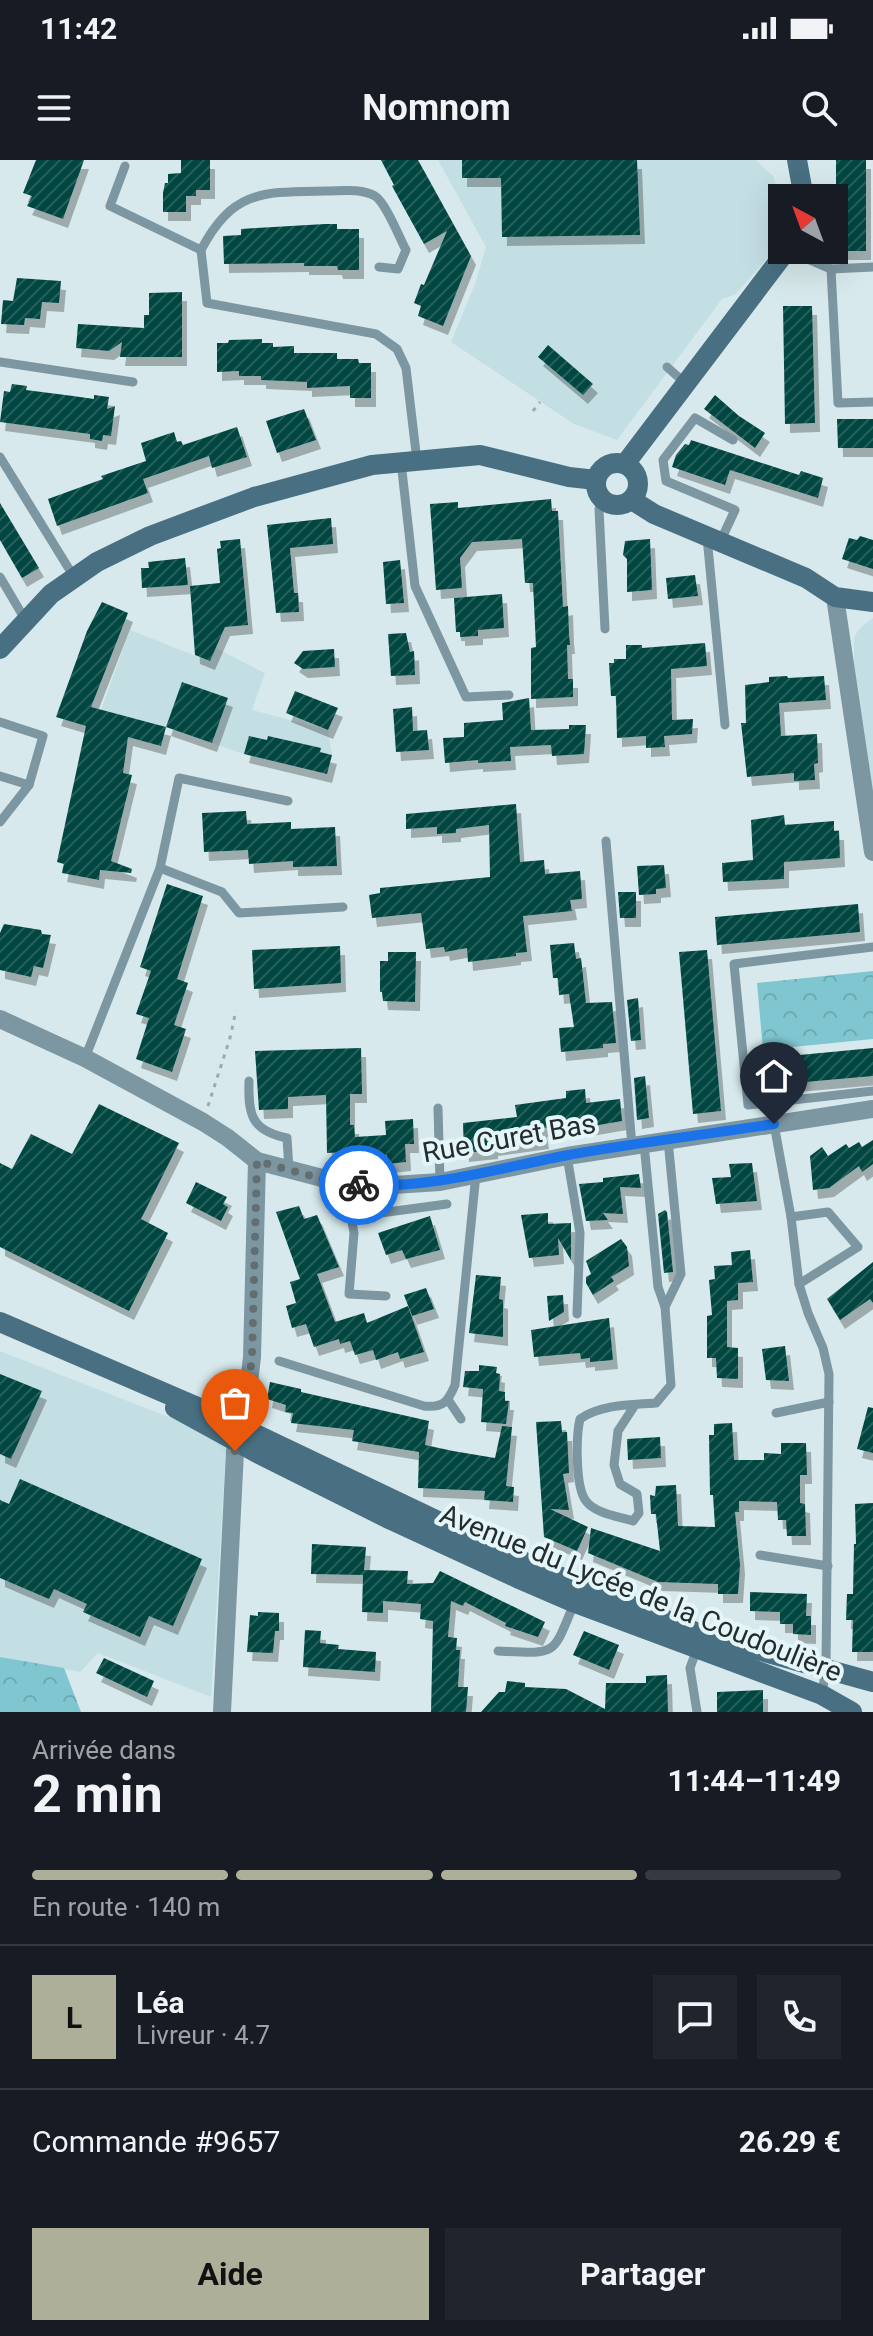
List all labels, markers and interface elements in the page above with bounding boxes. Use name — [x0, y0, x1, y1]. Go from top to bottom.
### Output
text: 11:42 — [40, 11, 117, 46]
icon: menu — [32, 86, 76, 130]
icon: search — [797, 86, 841, 130]
text: Nomnom — [362, 87, 511, 129]
north arrow — [768, 184, 848, 264]
map controls — [768, 184, 848, 264]
pin — [740, 1042, 808, 1124]
icon: home — [752, 1054, 796, 1098]
street label: Rue Curet Bas — [420, 1107, 598, 1169]
courier — [319, 1145, 399, 1225]
icon: bike — [337, 1163, 381, 1207]
pin — [201, 1369, 269, 1451]
icon: bag — [213, 1381, 257, 1425]
street label: Avenue du Lycée de la Coudoulière — [435, 1497, 847, 1689]
text: Arrivée dans — [32, 1735, 176, 1765]
text: 11:44–11:49 — [667, 1763, 841, 1798]
text: 2 min — [32, 1764, 163, 1825]
text: En route · 140 m — [32, 1892, 220, 1922]
button: chat — [653, 1975, 737, 2059]
button: phone — [757, 1975, 841, 2059]
text: Léa — [136, 1985, 185, 2020]
text: L — [66, 2000, 82, 2035]
text: Livreur · 4.7 — [136, 2020, 270, 2050]
text: Commande #9657 — [32, 2124, 280, 2159]
text: 26.29 € — [739, 2124, 841, 2159]
button: Aide — [32, 2228, 429, 2320]
button: Partager — [445, 2228, 841, 2320]

